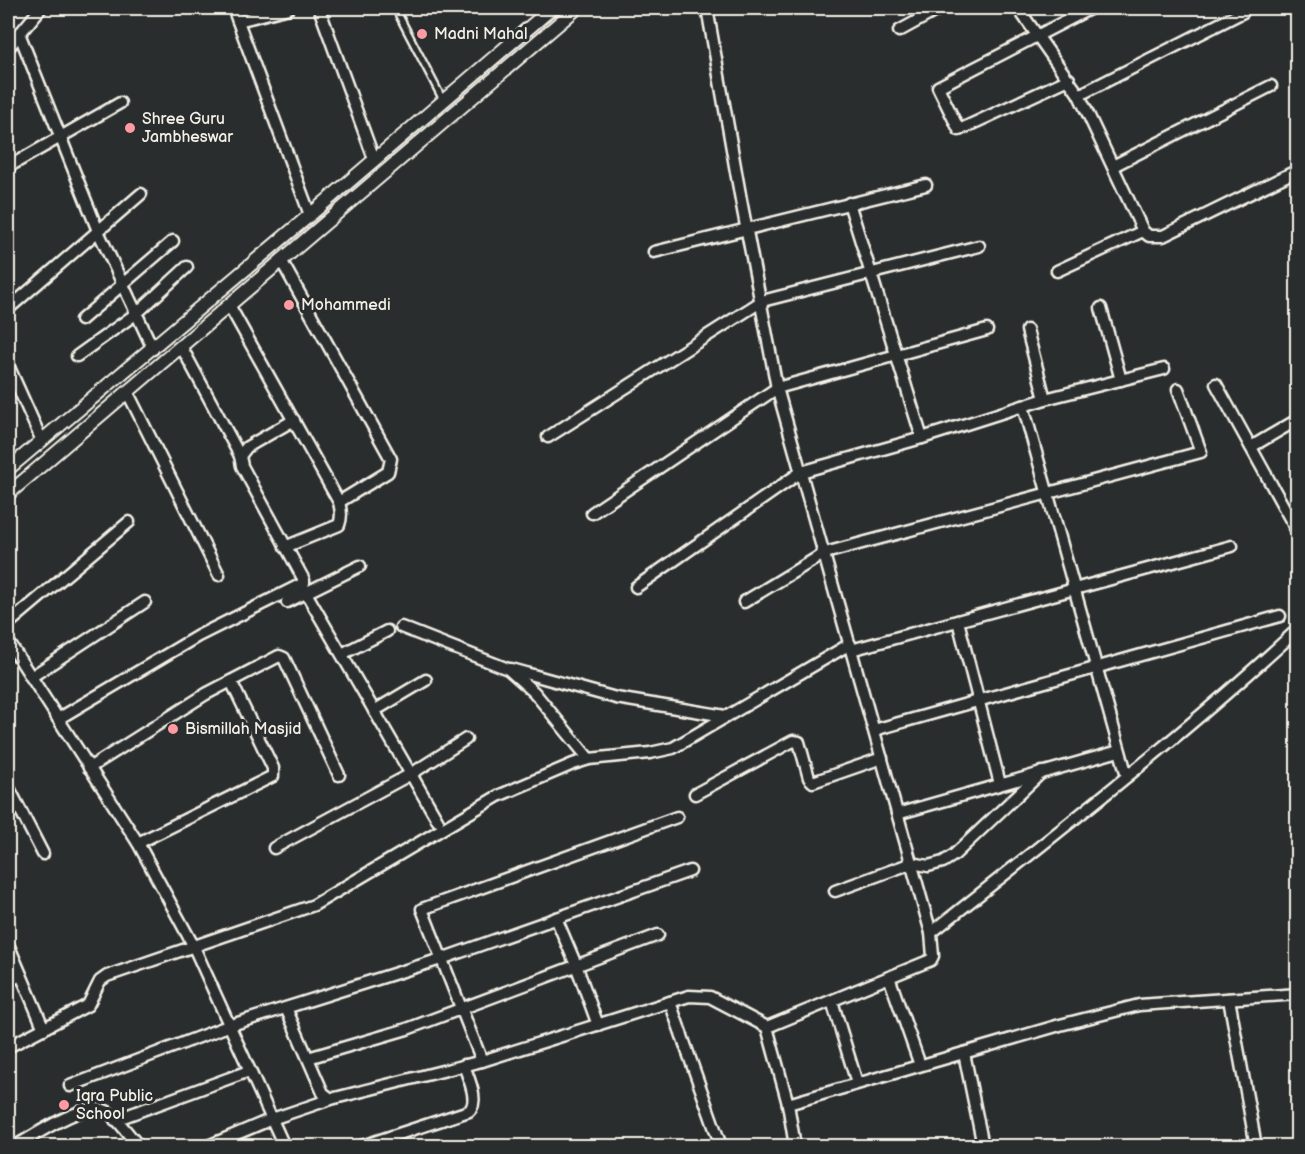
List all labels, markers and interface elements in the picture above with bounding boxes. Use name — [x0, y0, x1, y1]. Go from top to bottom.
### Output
place label: Madni Mahal — [434, 25, 527, 44]
marker: Madni Mahal — [415, 27, 429, 41]
place label: Shree Guru Jambheswar — [142, 110, 233, 147]
marker: Shree Guru Jambheswar — [123, 121, 137, 135]
place label: Mohammedi — [301, 296, 391, 315]
marker: Mohammedi — [282, 298, 296, 312]
place label: Bismillah Masjid — [185, 720, 301, 739]
marker: Bismillah Masjid — [166, 722, 180, 736]
place label: Iqra Public School — [76, 1087, 153, 1124]
marker: Iqra Public School — [57, 1098, 71, 1112]

